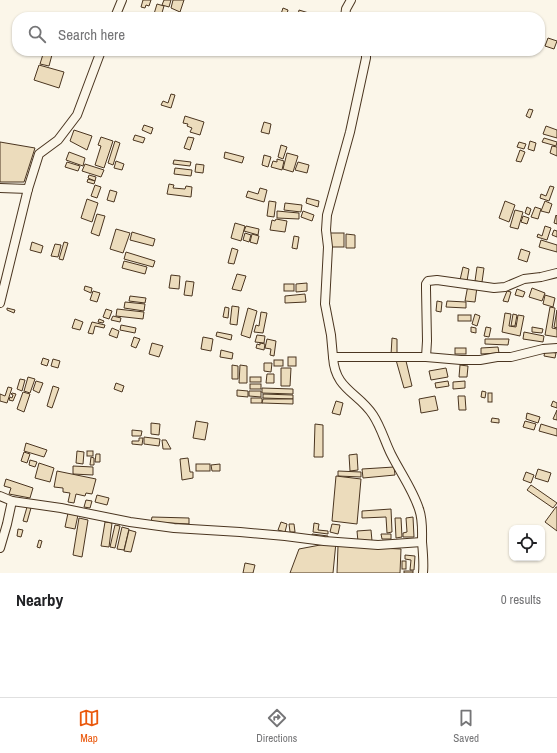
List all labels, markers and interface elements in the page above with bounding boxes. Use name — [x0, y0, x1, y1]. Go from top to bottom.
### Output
search box — [12, 12, 545, 56]
icon: search — [26, 23, 48, 45]
text: Search here — [58, 24, 125, 45]
map controls — [509, 525, 545, 561]
button: locate — [509, 525, 545, 561]
text: Nearby — [16, 588, 63, 611]
text: 0 results — [501, 591, 541, 608]
tab: Map — [78, 707, 100, 745]
tab: Directions — [256, 707, 297, 745]
tab: Saved — [453, 707, 479, 745]

